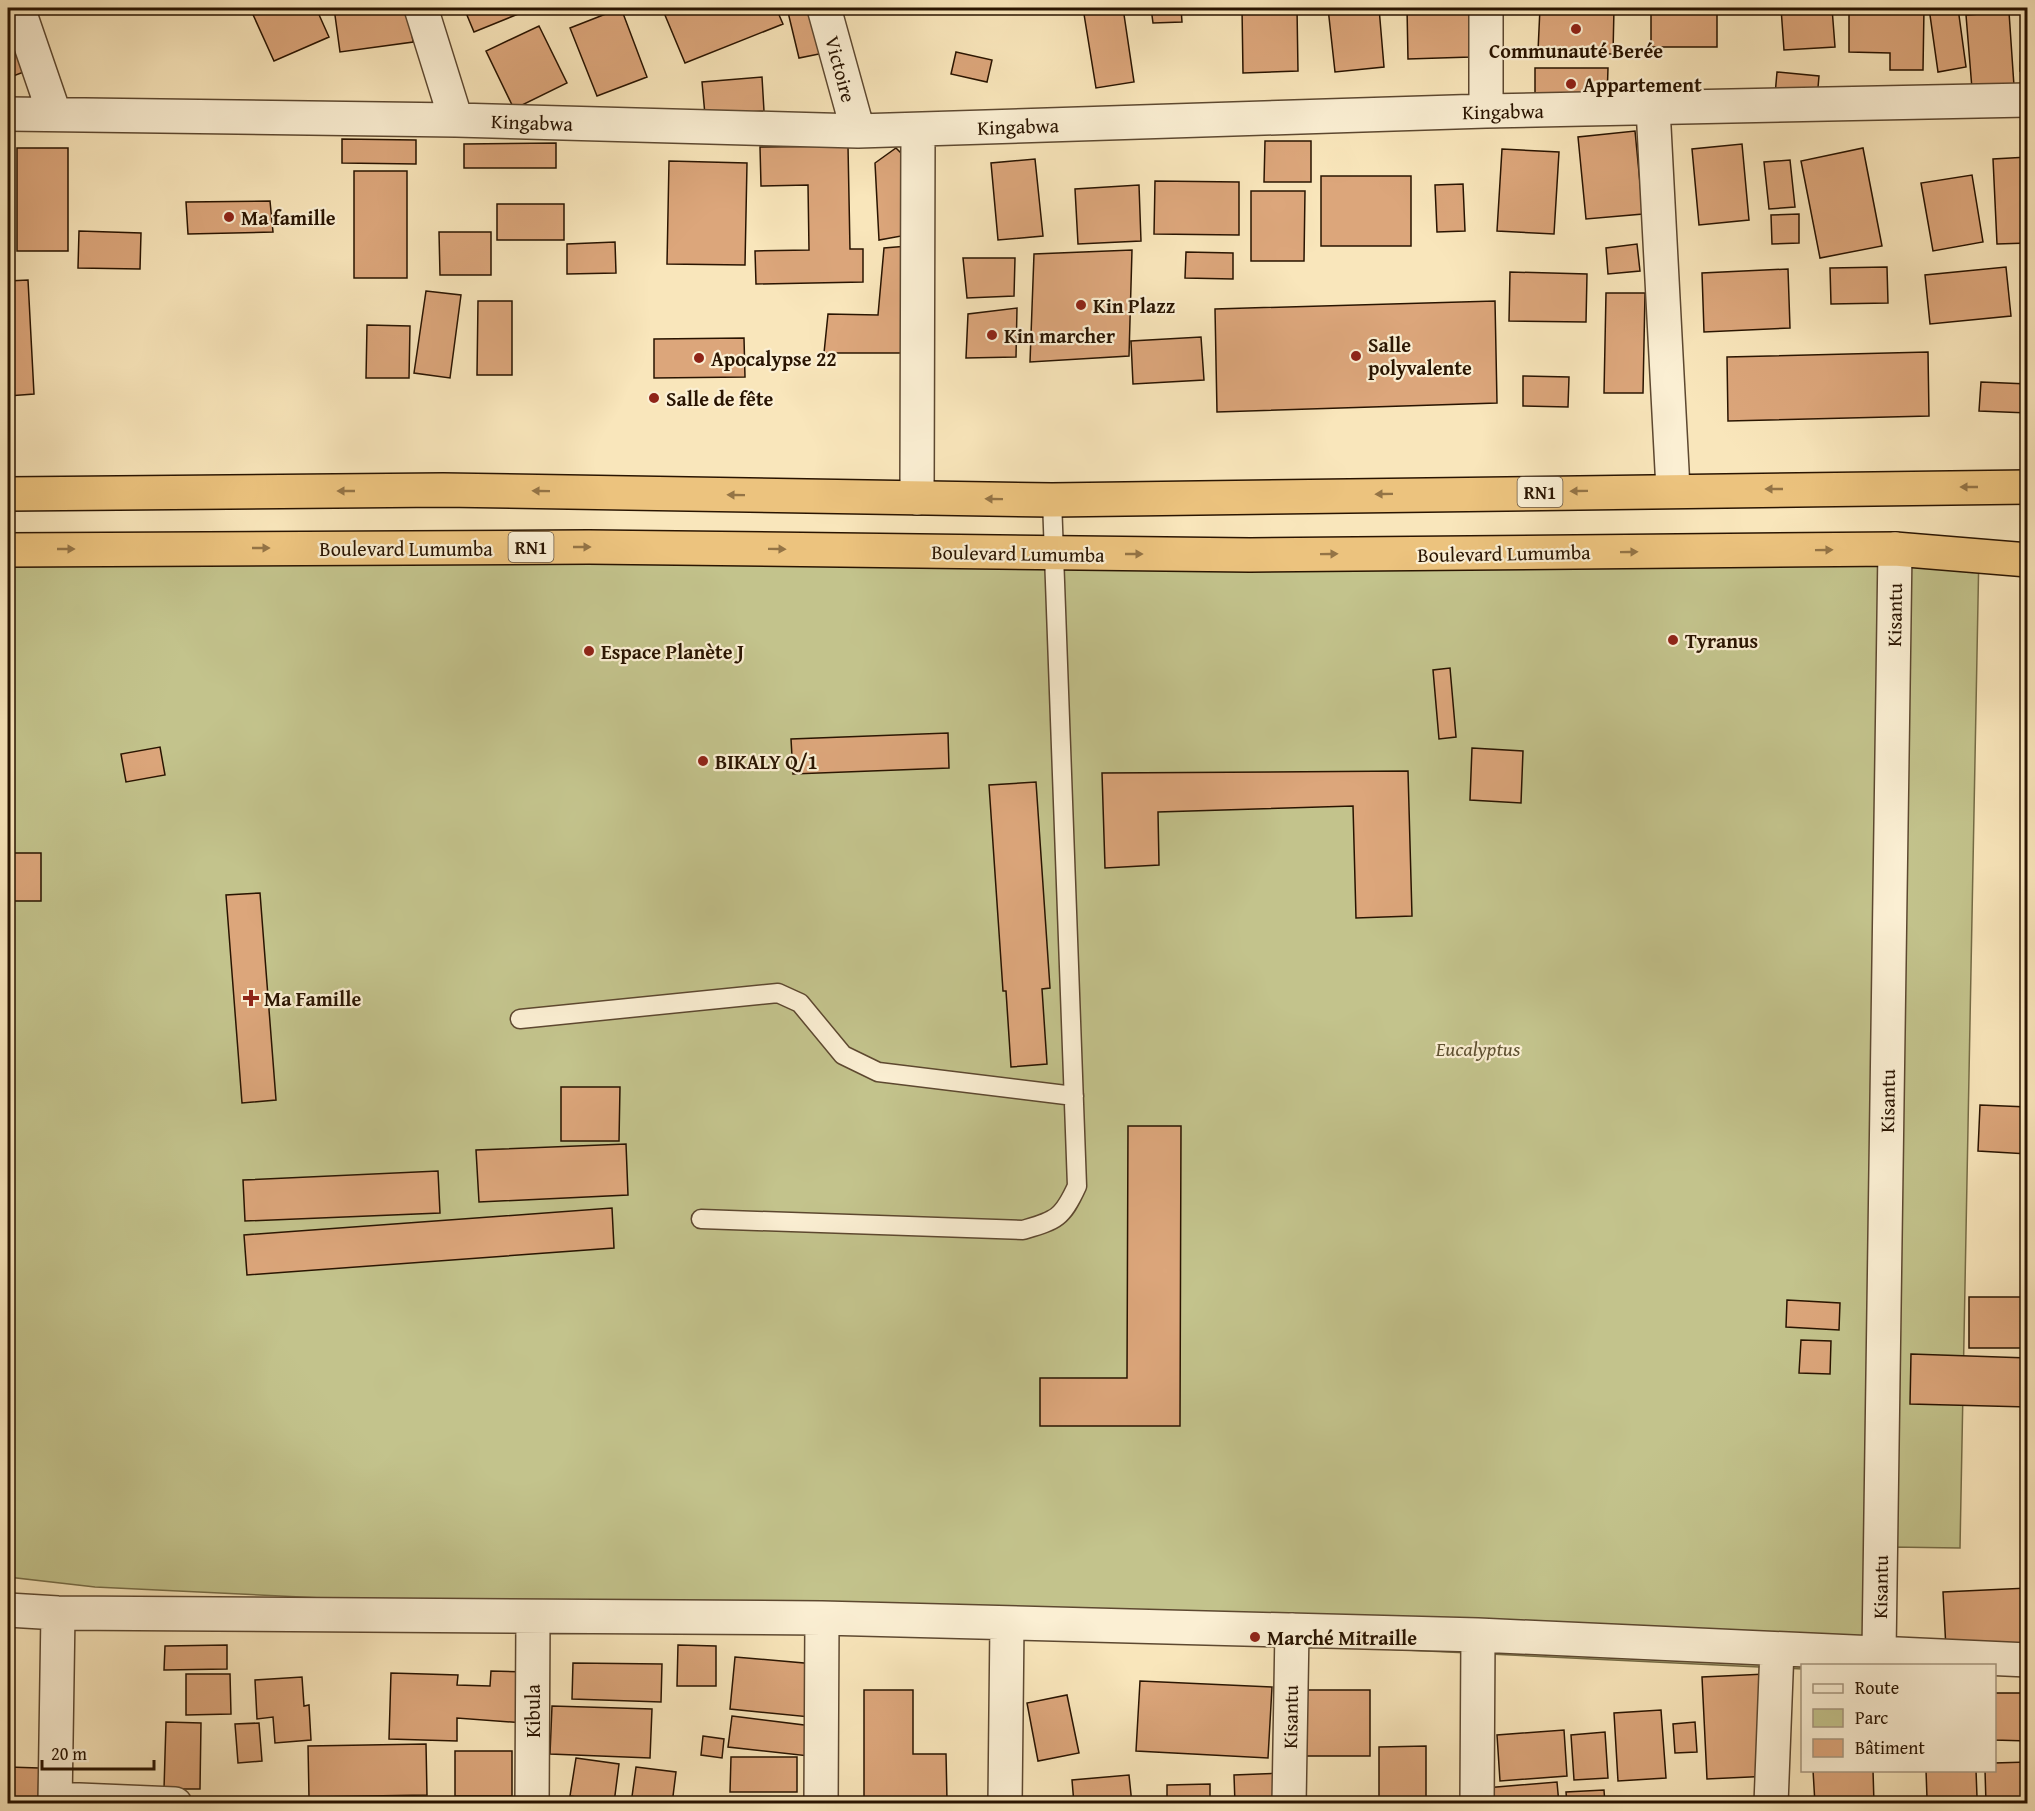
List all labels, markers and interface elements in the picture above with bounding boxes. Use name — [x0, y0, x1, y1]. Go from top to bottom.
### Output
marker: Communauté Berée — [1569, 22, 1583, 36]
street label: Victoire — [818, 33, 864, 105]
place label: Communauté Berée — [1489, 36, 1663, 65]
place label: Appartement — [1583, 70, 1702, 99]
marker: Appartement — [1564, 77, 1578, 91]
street label: Kingabwa — [1462, 96, 1545, 126]
street label: Kingabwa — [491, 106, 574, 138]
street label: Kingabwa — [977, 110, 1060, 142]
place label: Ma famille — [241, 203, 336, 232]
marker: Ma famille — [222, 210, 236, 224]
place label: Kin Plazz — [1093, 291, 1175, 320]
marker: Kin Plazz — [1074, 298, 1088, 312]
place label: Kin marcher — [1004, 321, 1115, 350]
marker: Kin marcher — [985, 328, 999, 342]
place label: Salle polyvalente — [1368, 330, 1472, 382]
place label: Apocalypse 22 — [711, 344, 837, 373]
marker: Salle polyvalente — [1349, 349, 1363, 363]
marker: Apocalypse 22 — [692, 351, 706, 365]
place label: Salle de fête — [666, 384, 773, 413]
marker: Salle de fête — [647, 391, 661, 405]
road number: RN1 — [1518, 477, 1562, 507]
one-way arrow — [1960, 482, 1979, 492]
one-way arrow — [1765, 484, 1784, 494]
one-way arrow — [336, 486, 355, 496]
one-way arrow — [1570, 486, 1589, 496]
one-way arrow — [531, 487, 550, 496]
one-way arrow — [1375, 489, 1394, 499]
one-way arrow — [726, 490, 745, 499]
one-way arrow — [984, 494, 1003, 504]
road number: RN1 — [508, 532, 554, 562]
street label: Boulevard Lumumba — [319, 534, 493, 563]
street label: Boulevard Lumumba — [931, 537, 1105, 569]
street label: Boulevard Lumumba — [1417, 537, 1591, 569]
one-way arrow — [572, 542, 591, 552]
one-way arrow — [251, 543, 270, 553]
one-way arrow — [56, 544, 75, 554]
one-way arrow — [767, 545, 786, 554]
one-way arrow — [1814, 545, 1833, 555]
one-way arrow — [1619, 547, 1638, 557]
one-way arrow — [1124, 549, 1143, 559]
one-way arrow — [1319, 550, 1338, 559]
street label: Kisantu — [1879, 583, 1909, 647]
place label: Tyranus — [1685, 626, 1758, 655]
marker: Tyranus — [1666, 633, 1680, 647]
place label: Espace Planète J — [601, 637, 744, 666]
marker: Espace Planète J — [582, 644, 596, 658]
place label: BIKALY Q/1 — [715, 747, 818, 776]
marker: BIKALY Q/1 — [696, 754, 710, 768]
place label: Ma Famille — [264, 984, 361, 1013]
marker: Ma Famille — [242, 989, 260, 1007]
park label: Eucalyptus — [1435, 1034, 1521, 1063]
street label: Kisantu — [1872, 1069, 1902, 1133]
street label: Kisantu — [1865, 1555, 1895, 1619]
place label: Marché Mitraille — [1267, 1623, 1417, 1652]
marker: Marché Mitraille — [1248, 1630, 1262, 1644]
legend — [1801, 1664, 1996, 1772]
text: Route — [1855, 1674, 1899, 1701]
street label: Kibula — [518, 1684, 547, 1738]
street label: Kisantu — [1275, 1685, 1305, 1749]
text: Parc — [1855, 1704, 1888, 1731]
scale bar — [42, 1733, 154, 1771]
text: Bâtiment — [1855, 1734, 1925, 1761]
text: 20 m — [51, 1740, 87, 1767]

